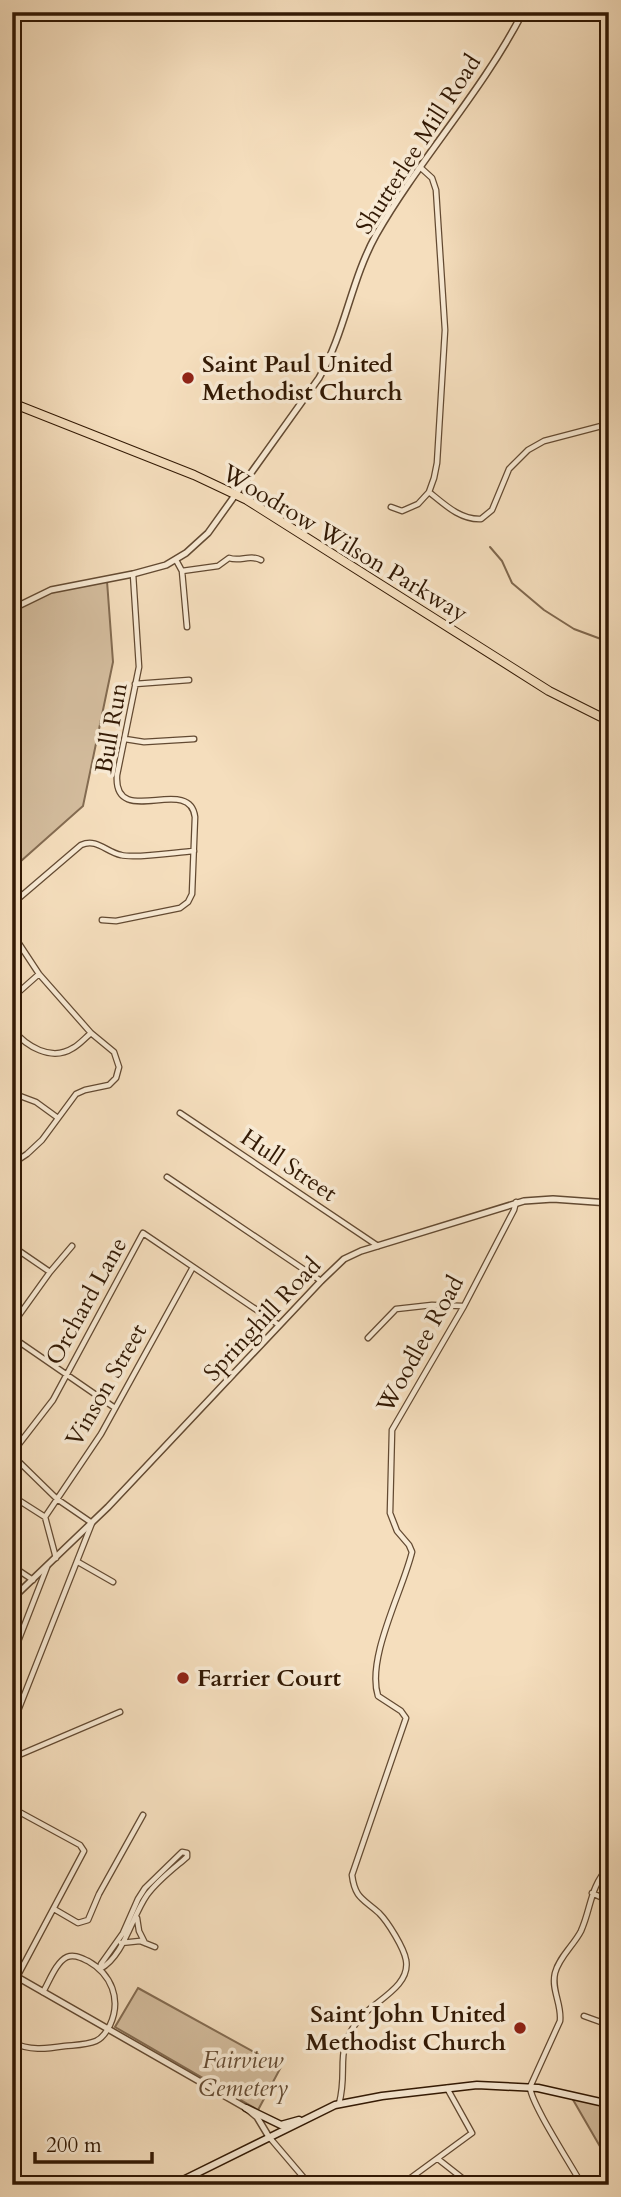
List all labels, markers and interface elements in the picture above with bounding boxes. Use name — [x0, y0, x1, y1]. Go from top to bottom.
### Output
street label: Shutterlee Mill Road — [348, 48, 489, 241]
place label: Saint Paul United Methodist Church — [202, 348, 403, 409]
marker: Saint Paul United Methodist Church — [180, 370, 196, 386]
street label: Woodrow Wilson Parkway — [215, 456, 474, 630]
street label: Bull Run — [87, 680, 136, 776]
street label: Hull Street — [234, 1121, 344, 1210]
street label: Orchard Lane — [38, 1231, 135, 1371]
street label: Springhill Road — [196, 1250, 329, 1389]
street label: Woodlee Road — [369, 1269, 472, 1420]
street label: Vinson Street — [58, 1317, 155, 1453]
place label: Farrier Court — [197, 1662, 342, 1695]
marker: Farrier Court — [175, 1670, 191, 1686]
place label: Saint John United Methodist Church — [306, 1998, 506, 2059]
marker: Saint John United Methodist Church — [512, 2020, 528, 2036]
park label: Fairview Cemetery — [198, 2044, 288, 2105]
scale bar — [35, 2120, 152, 2164]
text: 200 m — [46, 2131, 102, 2160]

